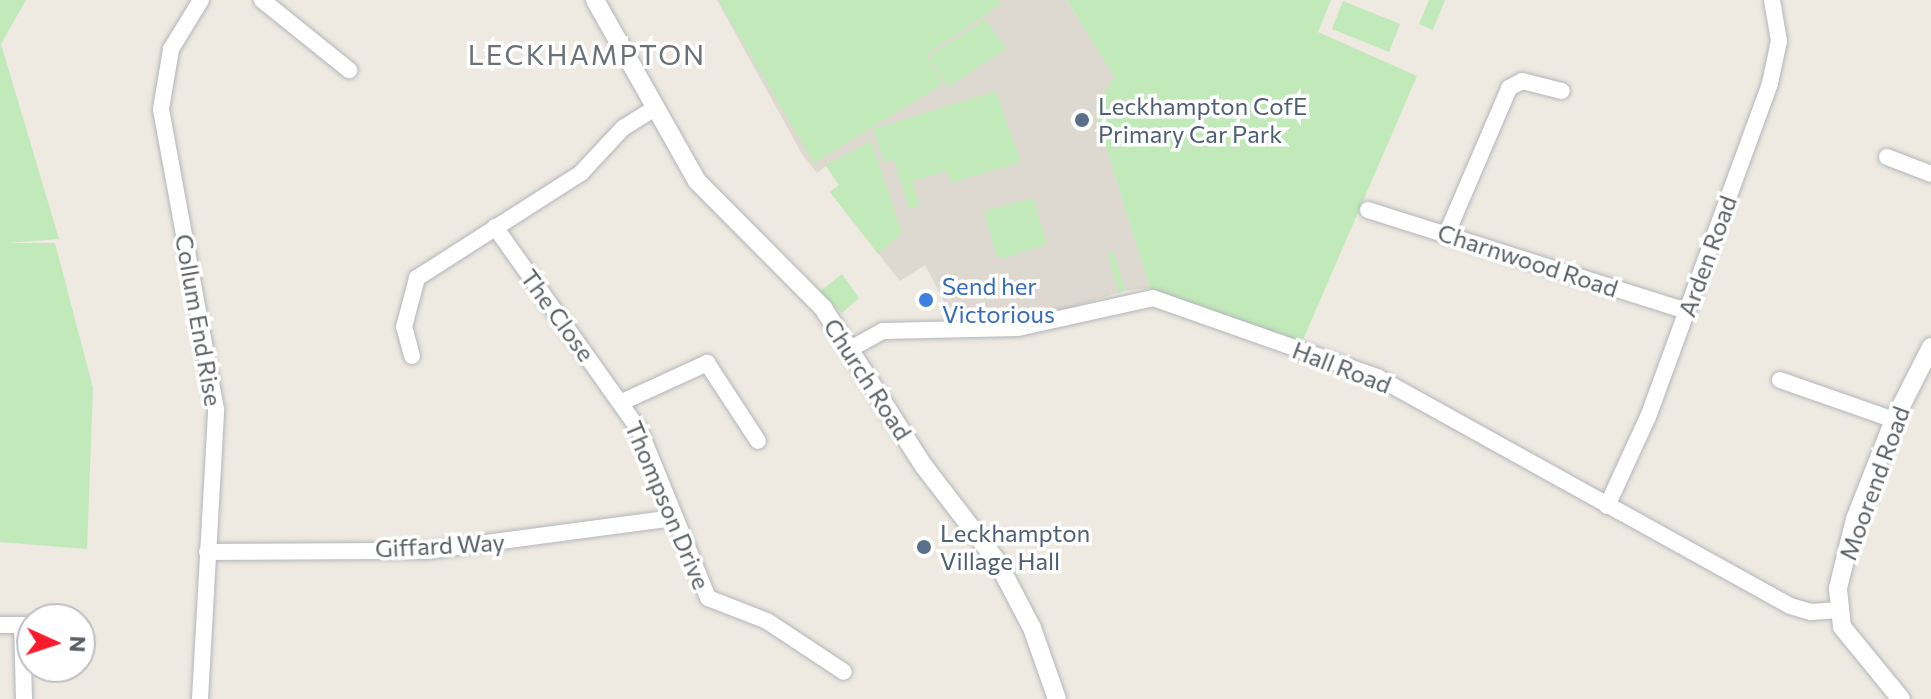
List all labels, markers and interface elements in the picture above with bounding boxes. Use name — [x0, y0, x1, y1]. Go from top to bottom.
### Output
district label: LECKHAMPTON — [468, 37, 706, 71]
place label: Leckhampton CofE Primary Car Park — [1098, 92, 1307, 148]
marker: Leckhampton CofE Primary Car Park — [1073, 111, 1091, 129]
street label: Arden Road — [1672, 192, 1742, 320]
street label: Charnwood Road — [1434, 217, 1622, 303]
street label: Collum End Rise — [170, 232, 228, 408]
street label: The Close — [515, 263, 601, 367]
place label: Send her Victorious — [942, 272, 1055, 328]
marker: Send her Victorious — [917, 291, 935, 309]
street label: Church Road — [818, 313, 918, 445]
street label: Hall Road — [1289, 335, 1395, 399]
street label: Moorend Road — [1833, 402, 1915, 564]
street label: Thompson Drive — [620, 417, 716, 593]
place label: Leckhampton Village Hall — [940, 519, 1090, 575]
street label: Giffard Way — [374, 527, 506, 563]
marker: Leckhampton Village Hall — [915, 538, 933, 556]
north arrow — [16, 603, 96, 683]
text: N — [65, 635, 92, 653]

